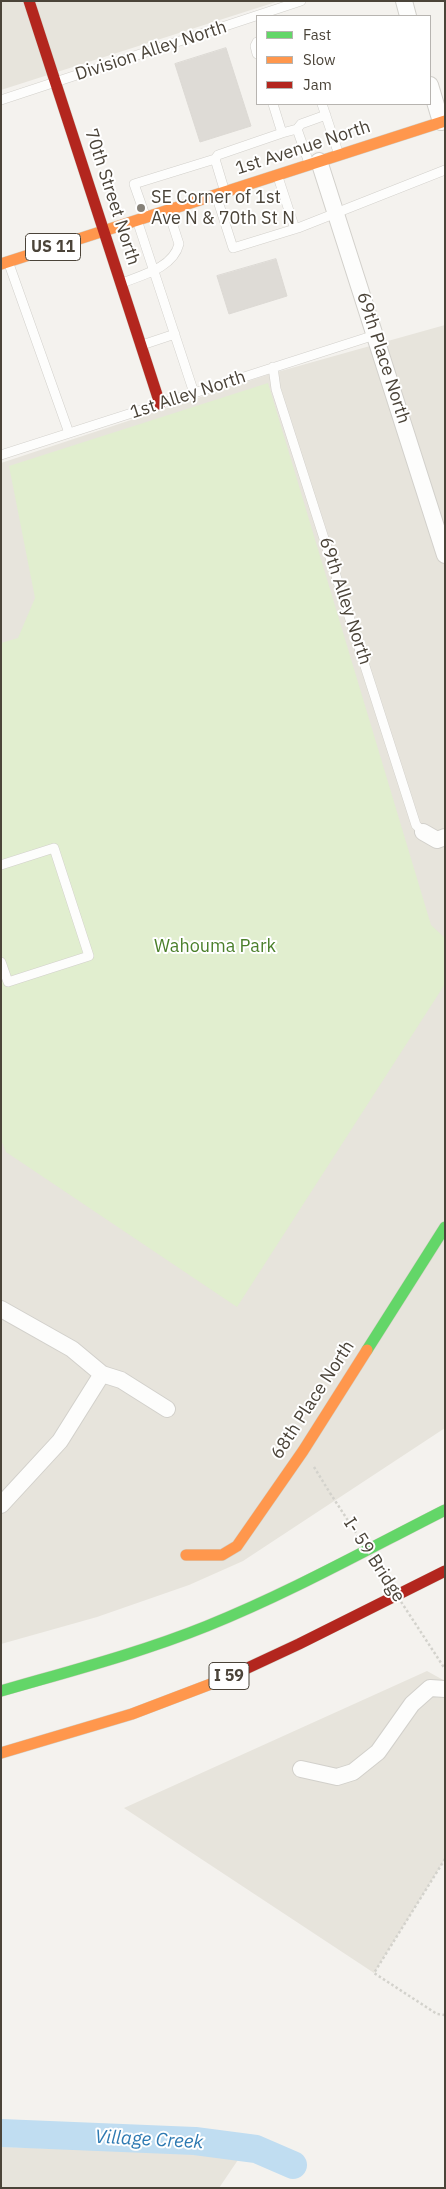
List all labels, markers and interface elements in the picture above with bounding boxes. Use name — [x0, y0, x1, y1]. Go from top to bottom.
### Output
legend — [256, 15, 431, 105]
street label: Division Alley North — [73, 16, 229, 86]
text: Fast — [303, 25, 331, 44]
text: Slow — [303, 50, 336, 69]
text: Jam — [303, 75, 332, 94]
street label: 1st Avenue North — [233, 116, 373, 180]
street label: 70th Street North — [80, 126, 144, 268]
place label: SE Corner of 1st Ave N & 70th St N — [151, 187, 295, 230]
marker: SE Corner of 1st Ave N & 70th St N — [135, 202, 147, 214]
road number: US 11 — [26, 233, 80, 260]
street label: 69th Place North — [352, 290, 414, 426]
street label: 1st Alley North — [127, 366, 249, 424]
street label: 69th Alley North — [314, 535, 376, 667]
park label: Wahouma Park — [154, 936, 276, 958]
street label: 68th Place North — [267, 1337, 359, 1463]
street label: I- 59 Bridge — [339, 1514, 409, 1606]
road number: I 59 — [209, 1662, 249, 1690]
water label: Village Creek — [94, 2126, 204, 2154]

